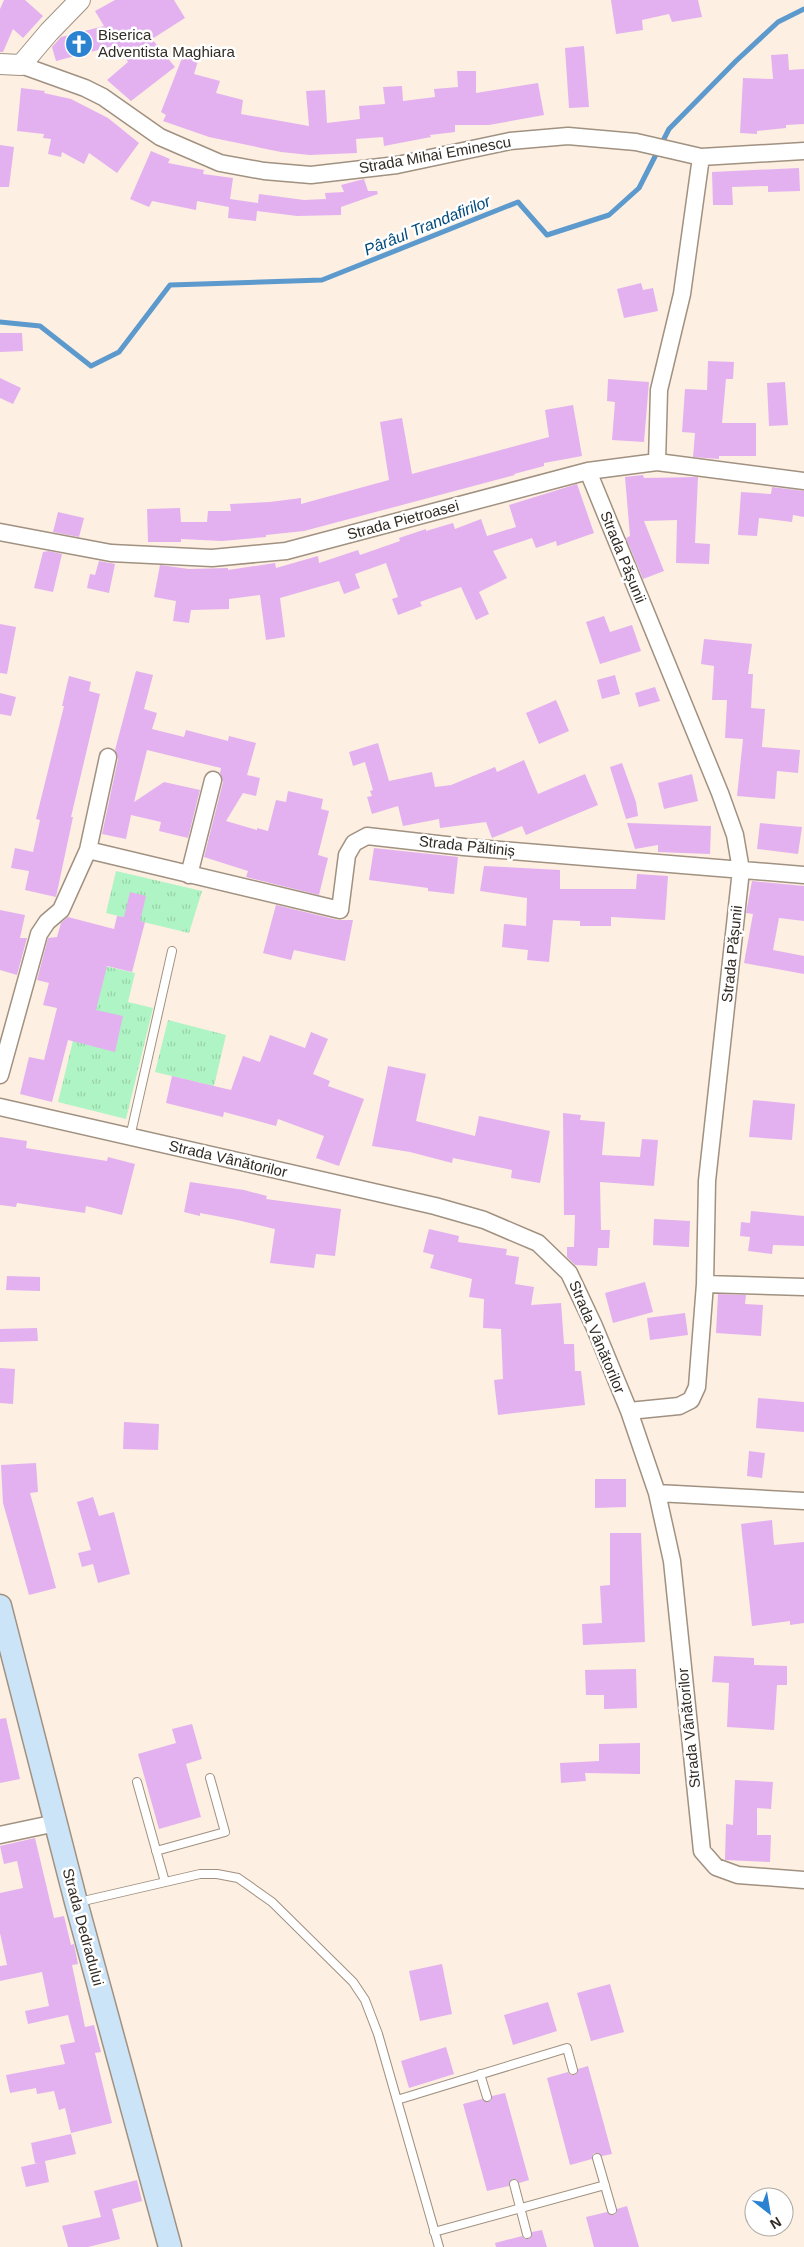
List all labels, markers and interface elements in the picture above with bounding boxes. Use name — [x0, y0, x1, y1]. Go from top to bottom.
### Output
place label: Biserica Adventista Maghiara — [98, 26, 235, 60]
church icon: Biserica Adventista Maghiara — [64, 29, 94, 59]
street label: Strada Mihai Eminescu — [357, 133, 512, 176]
water label: Pârâul Trandafirilor — [361, 192, 494, 259]
street label: Strada Pietroasei — [345, 496, 461, 543]
street label: Strada Pășunii — [597, 508, 650, 605]
street label: Strada Păltiniș — [418, 832, 516, 859]
street label: Strada Pășunii — [718, 905, 745, 1003]
street label: Strada Vânătorilor — [167, 1137, 289, 1180]
street label: Strada Vânătorilor — [566, 1278, 629, 1396]
street label: Strada Vânătorilor — [674, 1667, 703, 1789]
street label: Strada Dedradului — [60, 1866, 107, 1987]
north arrow — [744, 2187, 794, 2237]
text: N — [767, 2214, 784, 2233]

